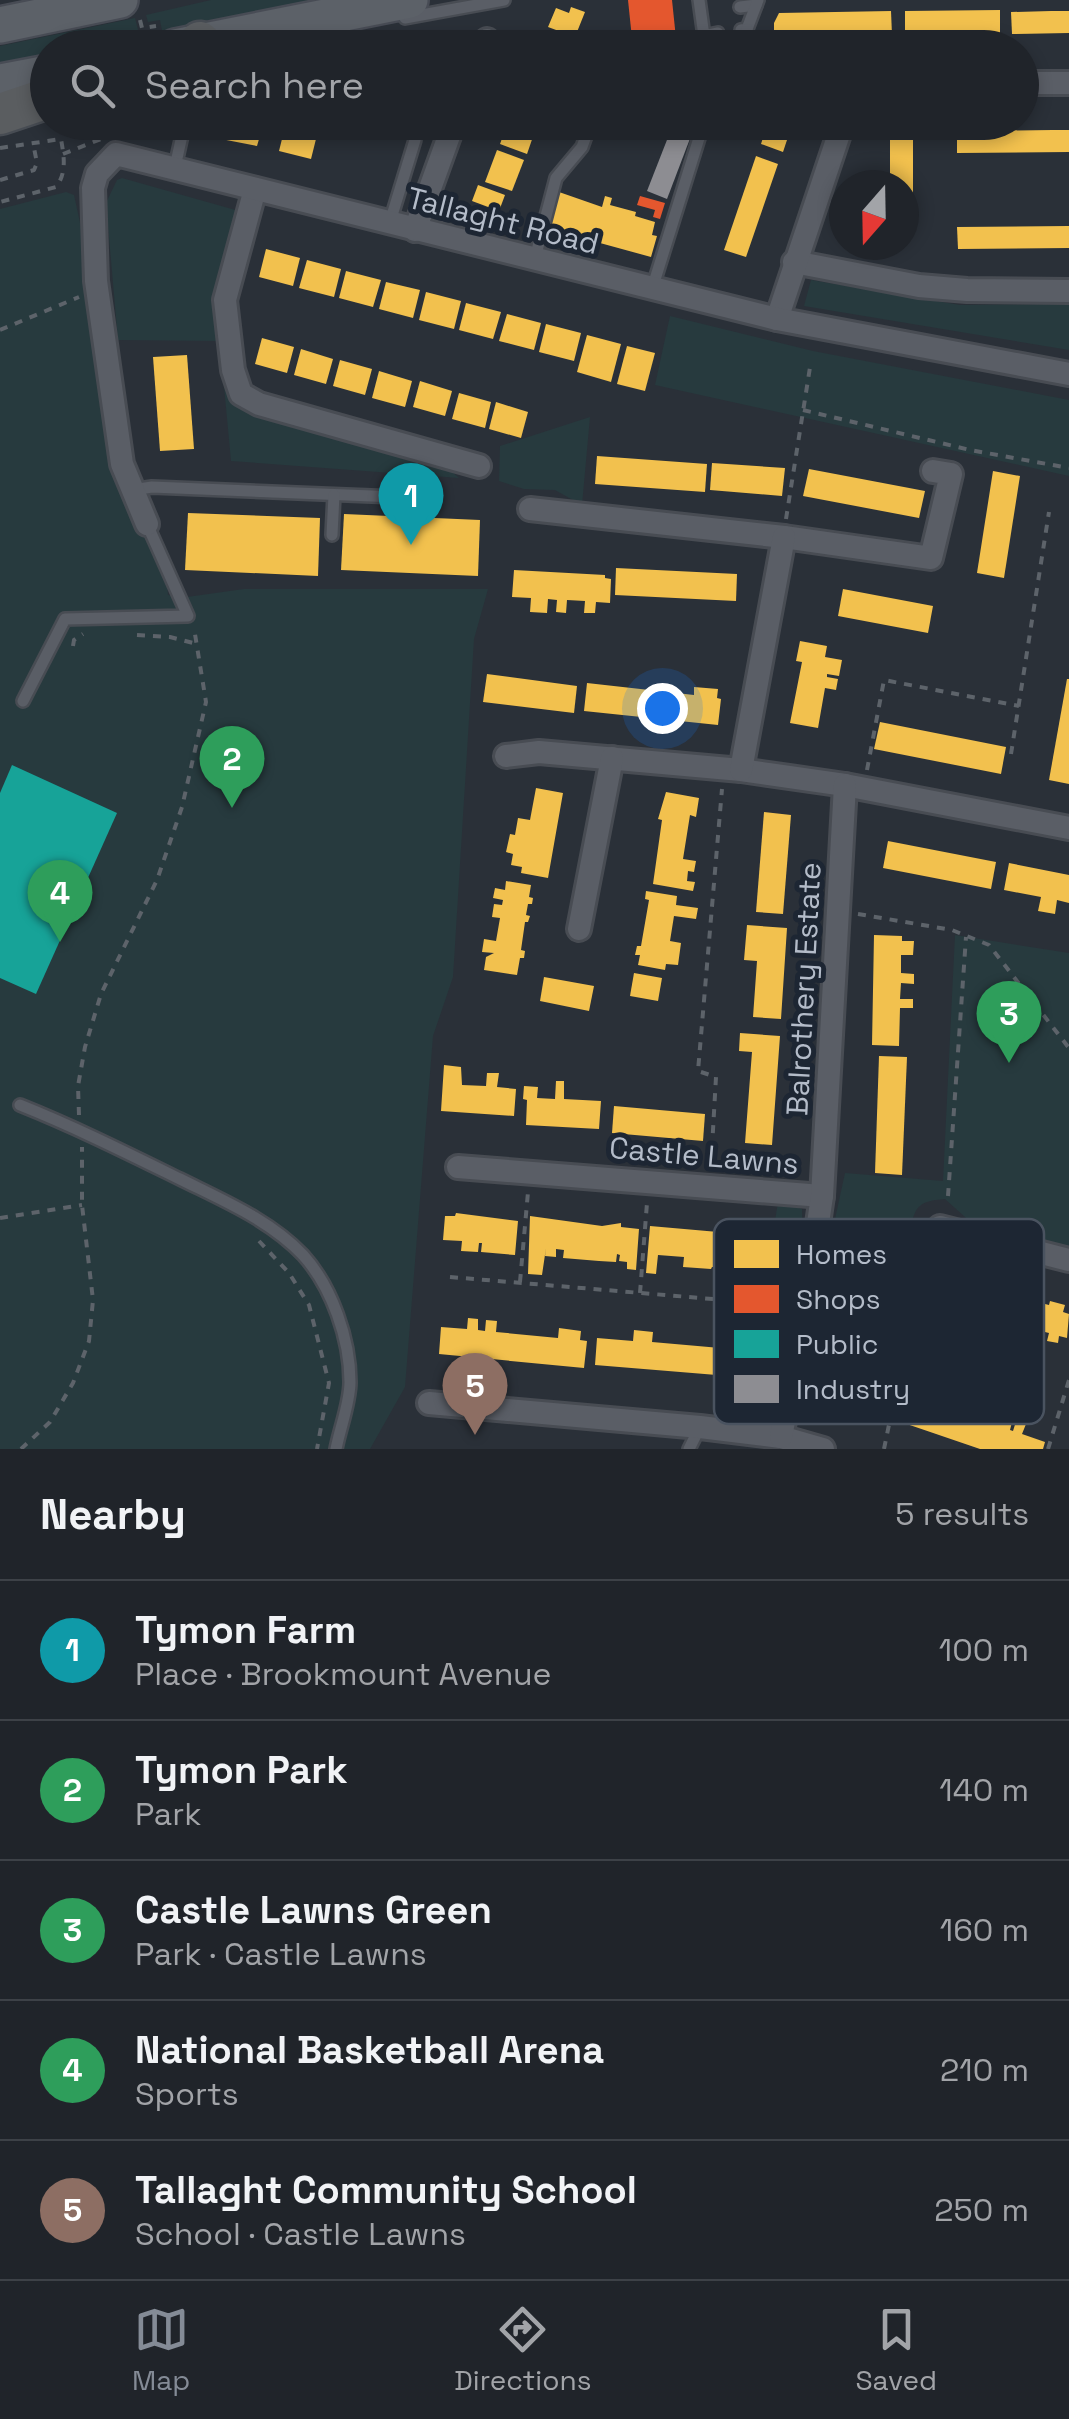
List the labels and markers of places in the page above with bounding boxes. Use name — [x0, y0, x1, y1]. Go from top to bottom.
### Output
pin: 1 — [378, 462, 444, 545]
pin: 2 — [200, 726, 264, 808]
pin: 4 — [28, 860, 92, 942]
pin: 3 — [976, 980, 1042, 1063]
pin: 5 — [442, 1352, 508, 1435]

